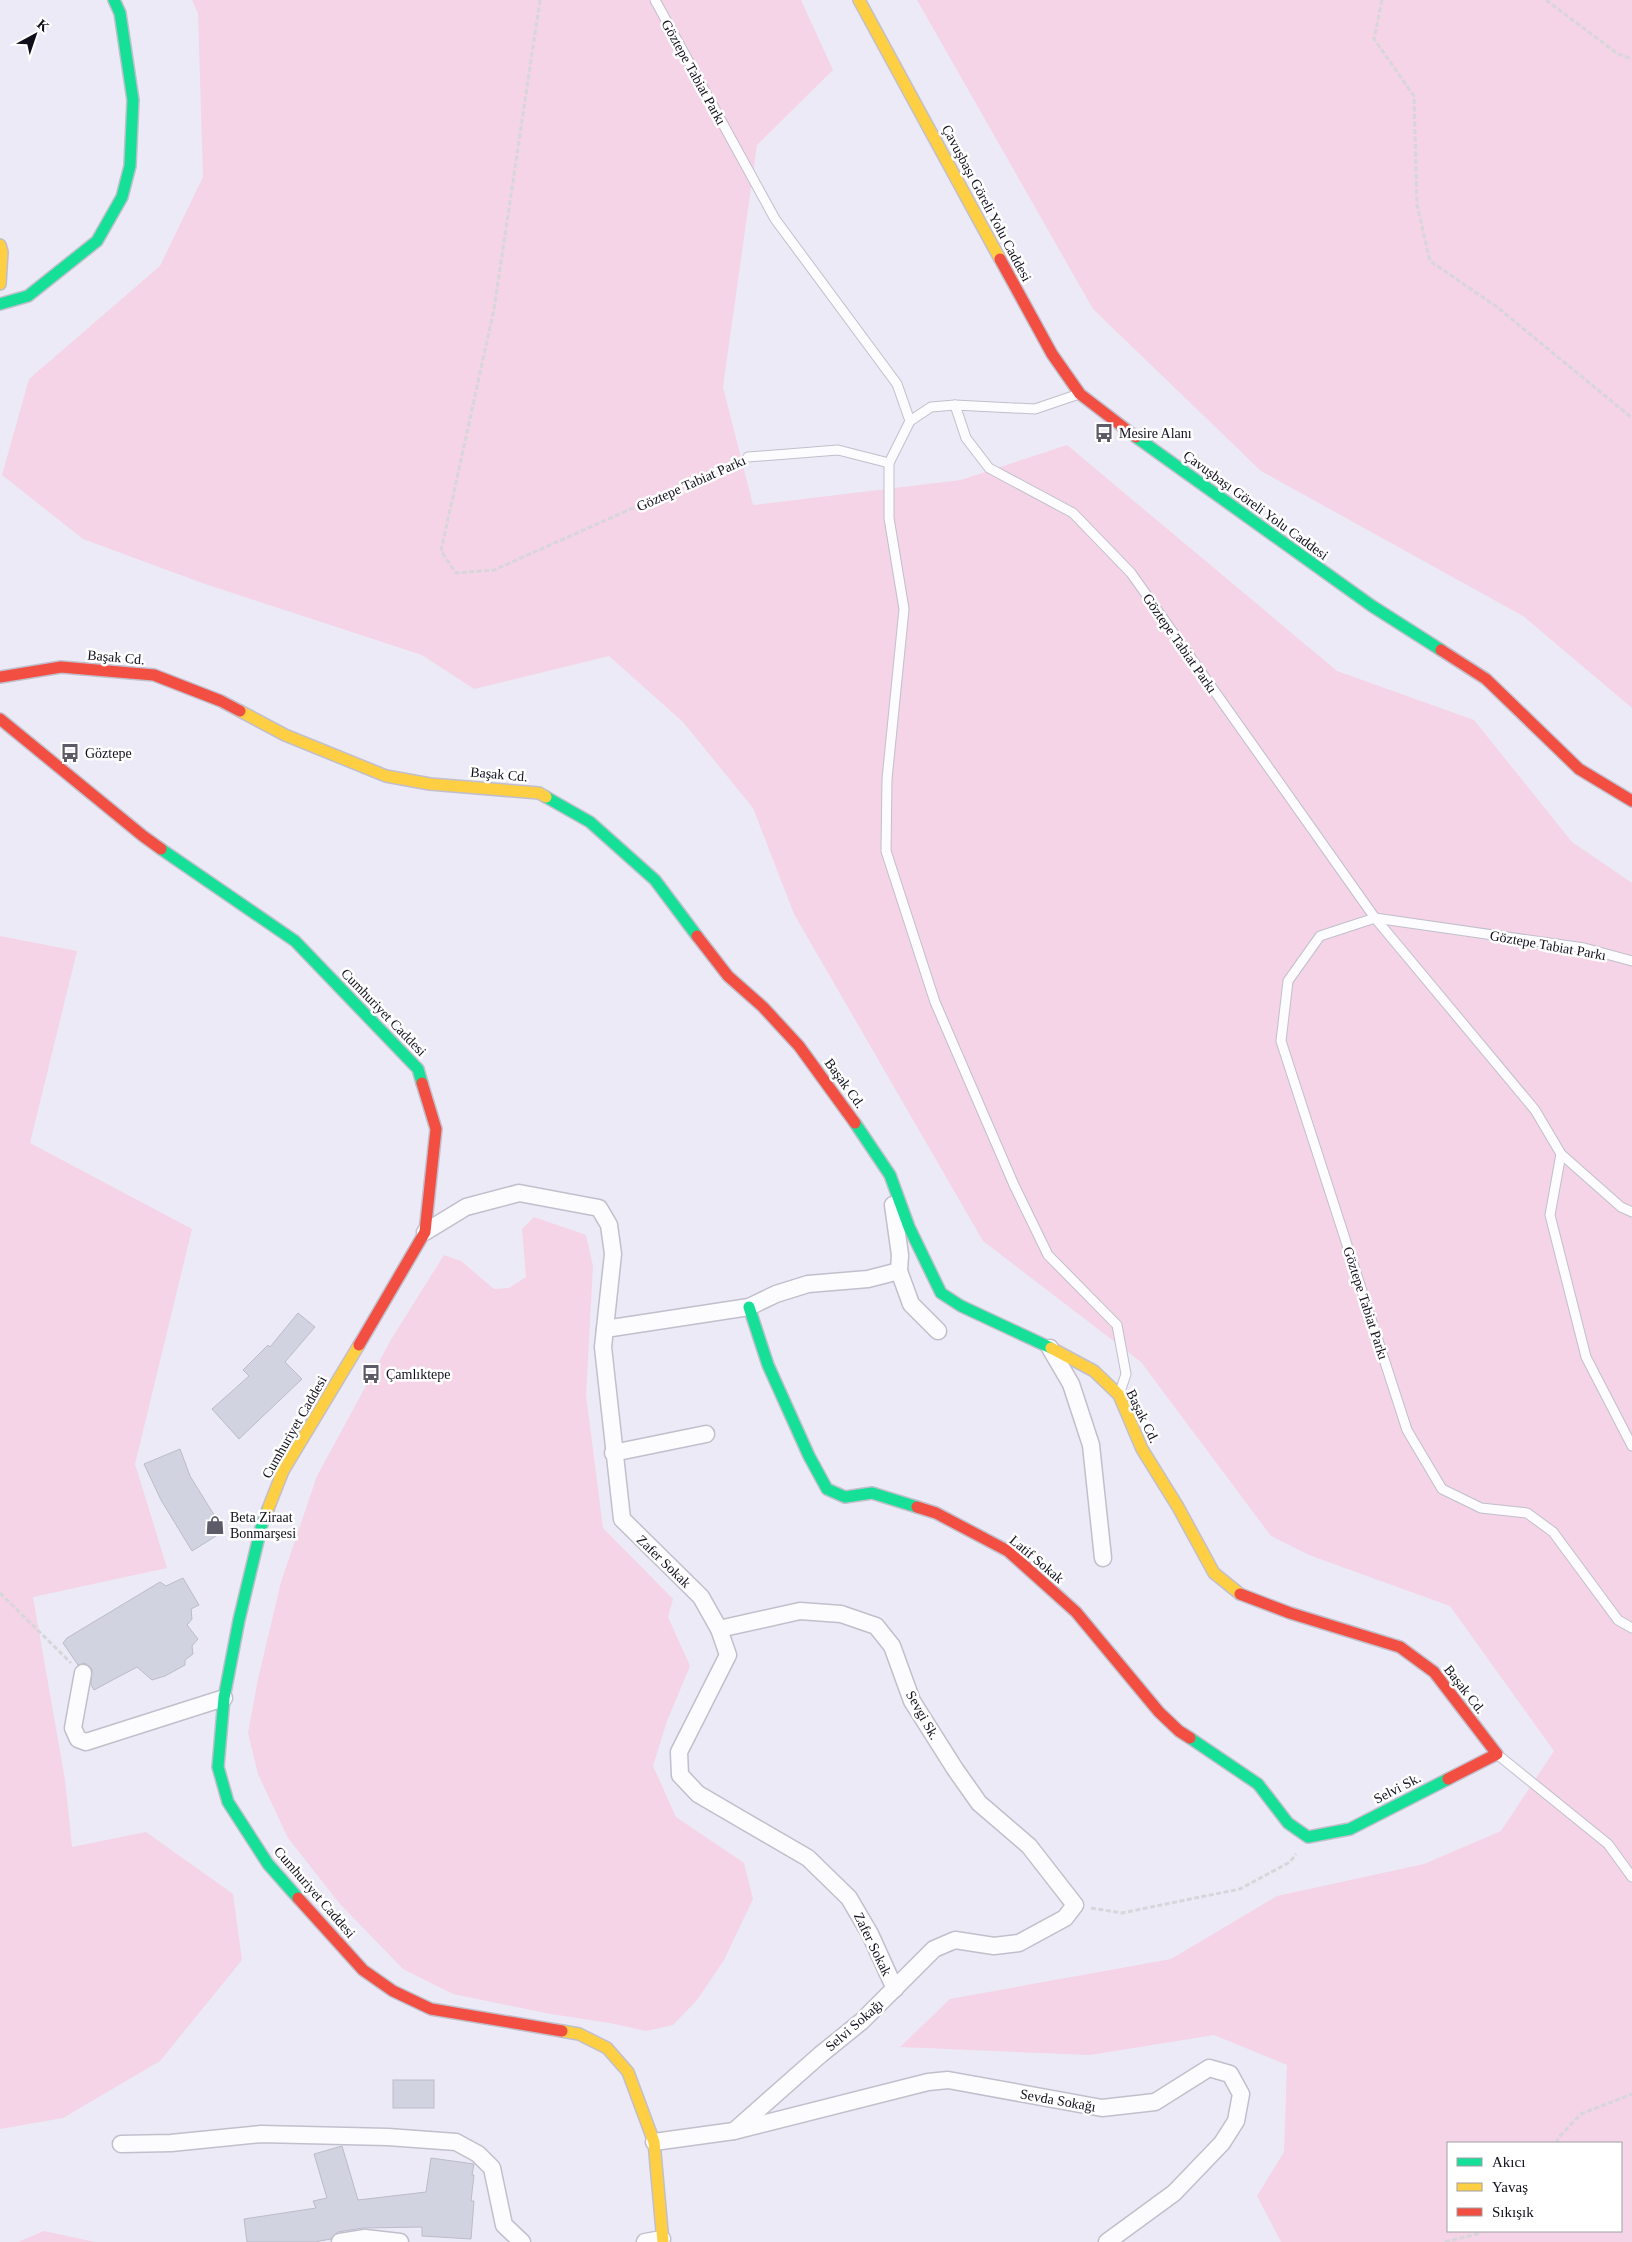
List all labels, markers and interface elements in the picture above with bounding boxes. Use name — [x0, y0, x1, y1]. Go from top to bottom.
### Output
north arrow — [10, 10, 60, 60]
text: K — [34, 16, 52, 35]
street label: Göztepe Tabiat Parkı — [658, 17, 729, 127]
street label: Çavuşbaşı Göreli Yolu Caddesi — [939, 122, 1034, 284]
bus stop icon: Mesire Alanı — [1093, 422, 1115, 444]
place label: Mesire Alanı — [1119, 426, 1192, 441]
street label: Çavuşbaşı Göreli Yolu Caddesi — [1181, 448, 1331, 563]
street label: Göztepe Tabiat Parkı — [634, 453, 748, 514]
street label: Göztepe Tabiat Parkı — [1140, 591, 1220, 696]
street label: Başak Cd. — [87, 648, 145, 667]
bus stop icon: Göztepe — [59, 742, 81, 764]
place label: Göztepe — [85, 746, 132, 761]
street label: Başak Cd. — [470, 765, 528, 784]
street label: Göztepe Tabiat Parkı — [1489, 928, 1607, 963]
street label: Cumhuriyet Caddesi — [338, 966, 429, 1059]
street label: Başak Cd. — [822, 1056, 868, 1111]
street label: Göztepe Tabiat Parkı — [1340, 1245, 1391, 1362]
bus stop icon: Çamlıktepe — [360, 1363, 382, 1385]
place label: Çamlıktepe — [386, 1367, 451, 1382]
street label: Cumhuriyet Caddesi — [259, 1373, 330, 1481]
street label: Başak Cd. — [1123, 1387, 1162, 1445]
place label: Beta Ziraat Bonmarşesi — [230, 1510, 296, 1541]
shop icon: Beta Ziraat Bonmarşesi — [204, 1514, 226, 1536]
street label: Zafer Sokak — [634, 1532, 694, 1591]
street label: Latif Sokak — [1007, 1533, 1067, 1586]
street label: Başak Cd. — [1441, 1662, 1488, 1717]
street label: Sevgi Sk. — [903, 1688, 942, 1742]
street label: Selvi Sk. — [1371, 1770, 1423, 1807]
street label: Cumhuriyet Caddesi — [271, 1844, 358, 1941]
street label: Zafer Sokak — [851, 1910, 894, 1978]
street label: Selvi Sokağı — [823, 1996, 886, 2054]
street label: Sevda Sokağı — [1019, 2086, 1097, 2115]
legend — [1447, 2142, 1622, 2232]
text: Akıcı — [1492, 2154, 1525, 2170]
text: Yavaş — [1492, 2179, 1528, 2195]
text: Sıkışık — [1492, 2204, 1534, 2220]

